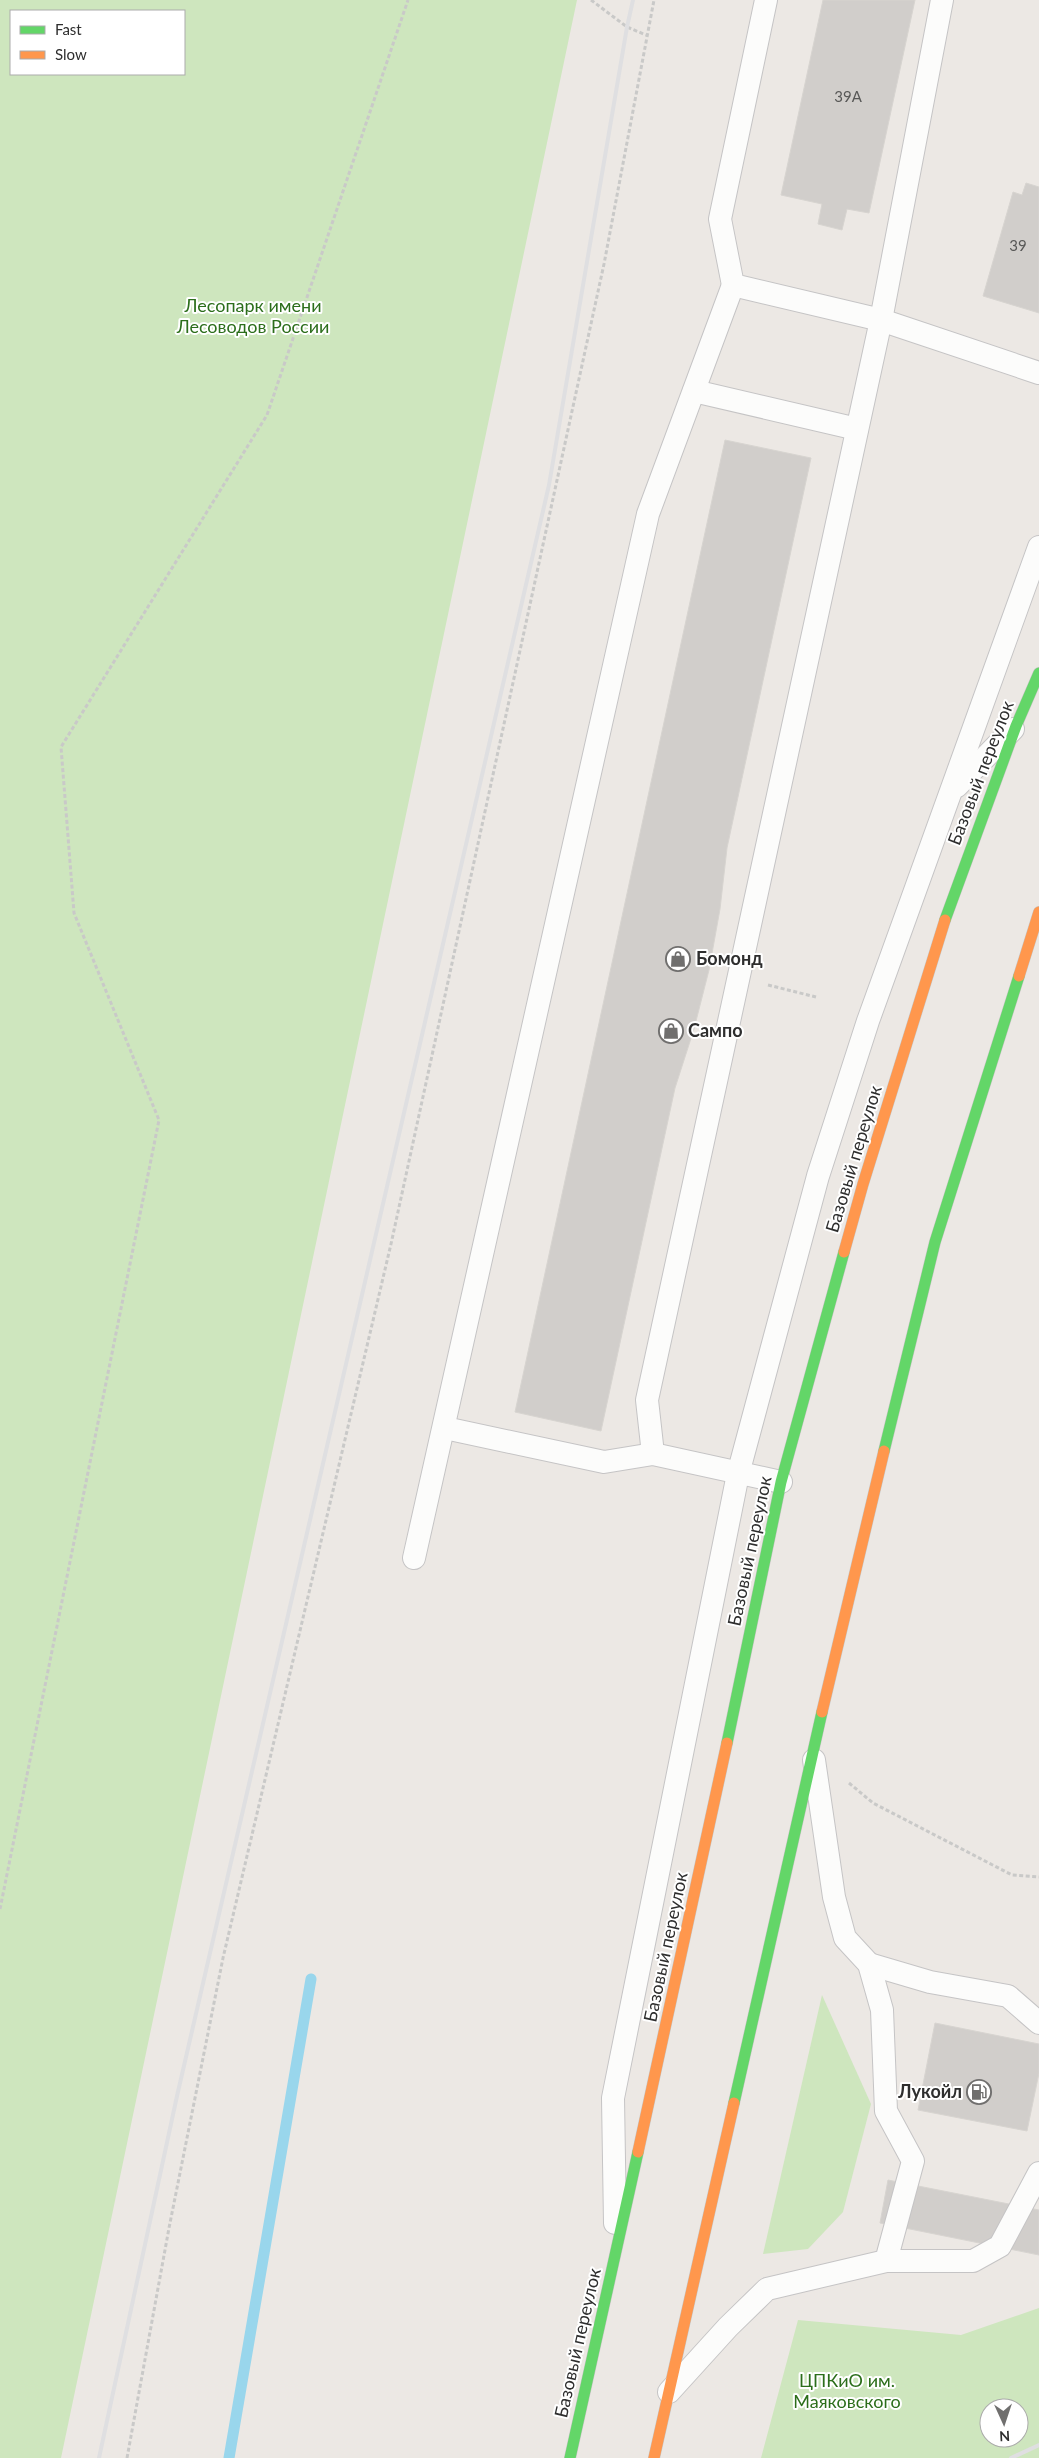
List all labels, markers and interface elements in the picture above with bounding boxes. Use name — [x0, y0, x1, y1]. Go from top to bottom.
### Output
legend — [10, 10, 185, 75]
text: Fast — [55, 20, 82, 38]
text: Slow — [55, 45, 87, 63]
house number: 39А — [834, 87, 863, 105]
house number: 39 — [1009, 236, 1027, 254]
park label: Лесопарк имени Лесоводов России — [176, 294, 329, 337]
street label: Базовый переулок — [942, 697, 1018, 848]
shop icon: Бомонд — [665, 946, 691, 972]
place label: Бомонд — [696, 947, 763, 969]
shop icon: Сампо — [658, 1018, 684, 1044]
place label: Сампо — [688, 1019, 743, 1041]
street label: Базовый переулок — [820, 1082, 886, 1235]
street label: Базовый переулок — [722, 1473, 776, 1628]
street label: Базовый переулок — [638, 1869, 692, 2024]
fuel station icon: Лукойл — [966, 2079, 992, 2105]
place label: Лукойл — [897, 2080, 962, 2102]
street label: Базовый переулок — [549, 2265, 605, 2420]
park label: ЦПКиО им. Маяковского — [793, 2369, 901, 2412]
north arrow — [979, 2398, 1029, 2448]
text: N — [999, 2428, 1011, 2445]

